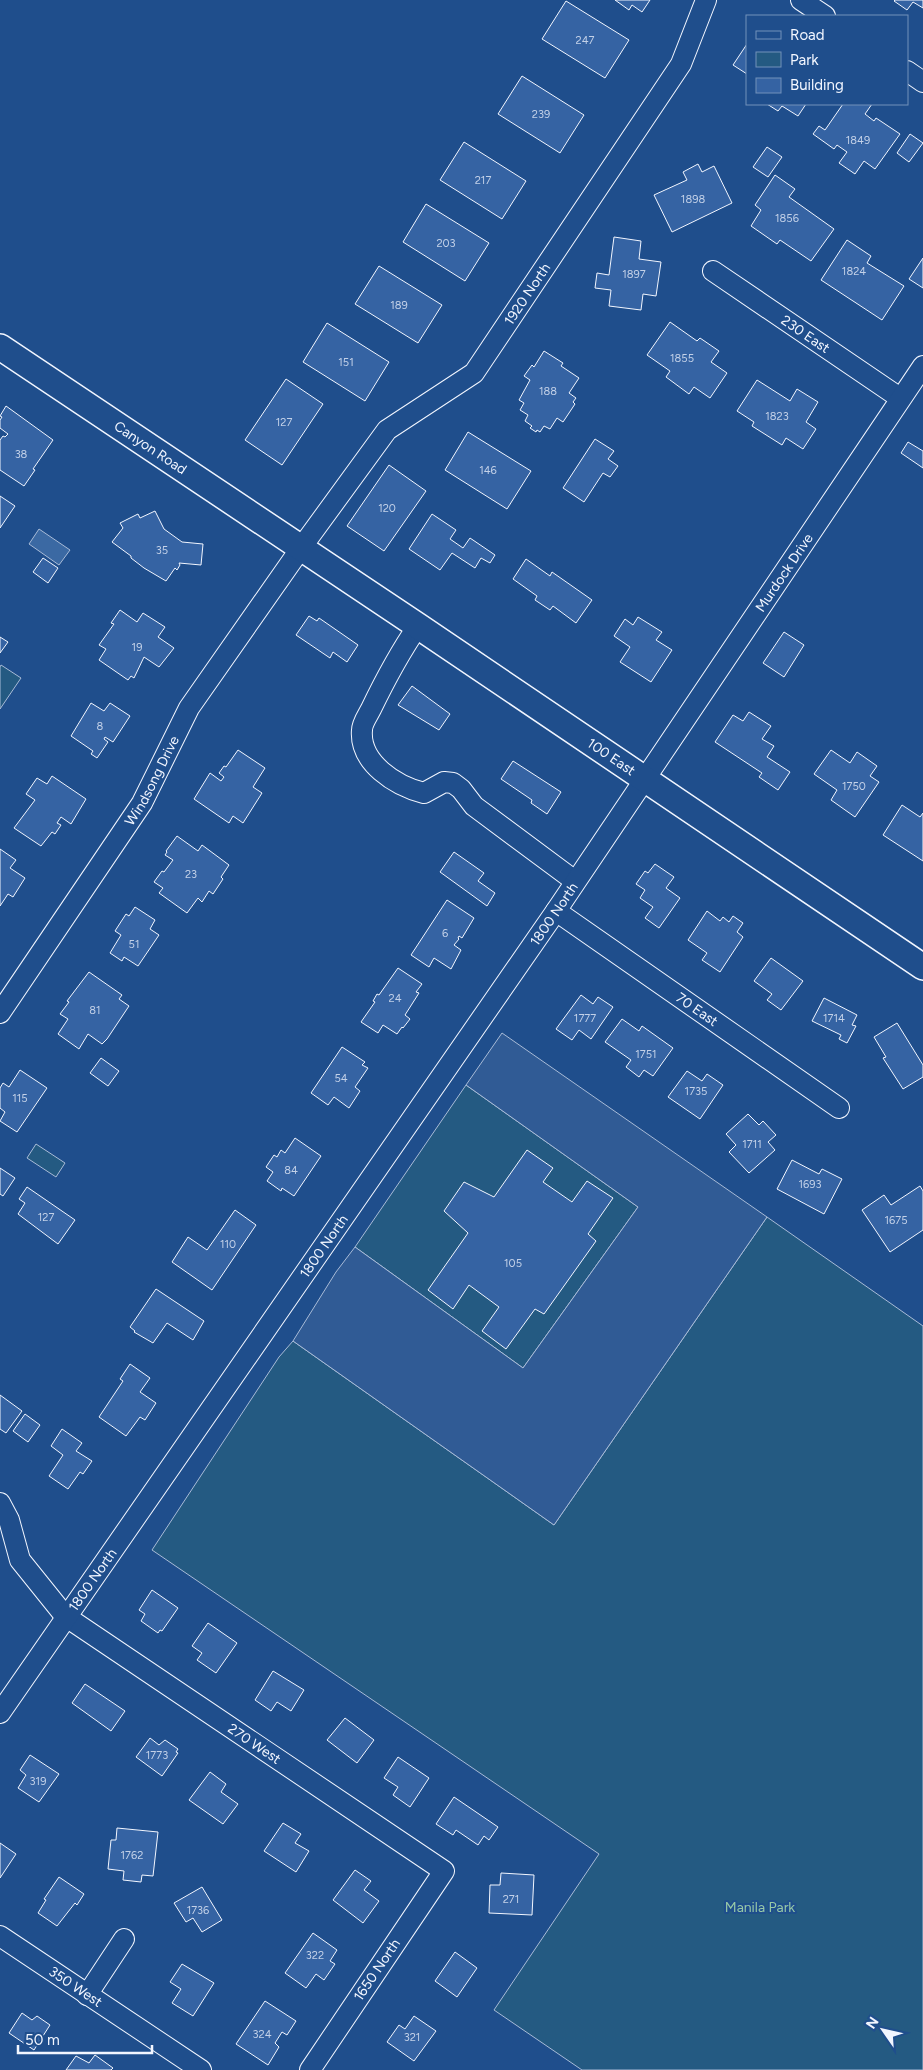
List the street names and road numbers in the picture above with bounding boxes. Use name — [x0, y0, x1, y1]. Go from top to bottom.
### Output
street label: 1920 North — [500, 260, 554, 328]
street label: 230 East — [778, 311, 833, 356]
street label: Canyon Road — [111, 417, 190, 478]
street label: Murdock Drive — [751, 530, 817, 615]
street label: Windsong Drive — [121, 732, 183, 829]
street label: 100 East — [584, 734, 639, 779]
street label: 1800 North — [526, 879, 581, 949]
street label: 70 East — [673, 989, 721, 1030]
street label: 1800 North — [296, 1211, 351, 1281]
street label: 1800 North — [65, 1545, 120, 1615]
street label: 270 West — [225, 1720, 284, 1767]
street label: 1650 North — [350, 1936, 404, 2004]
street label: 350 West — [46, 1963, 106, 2010]

